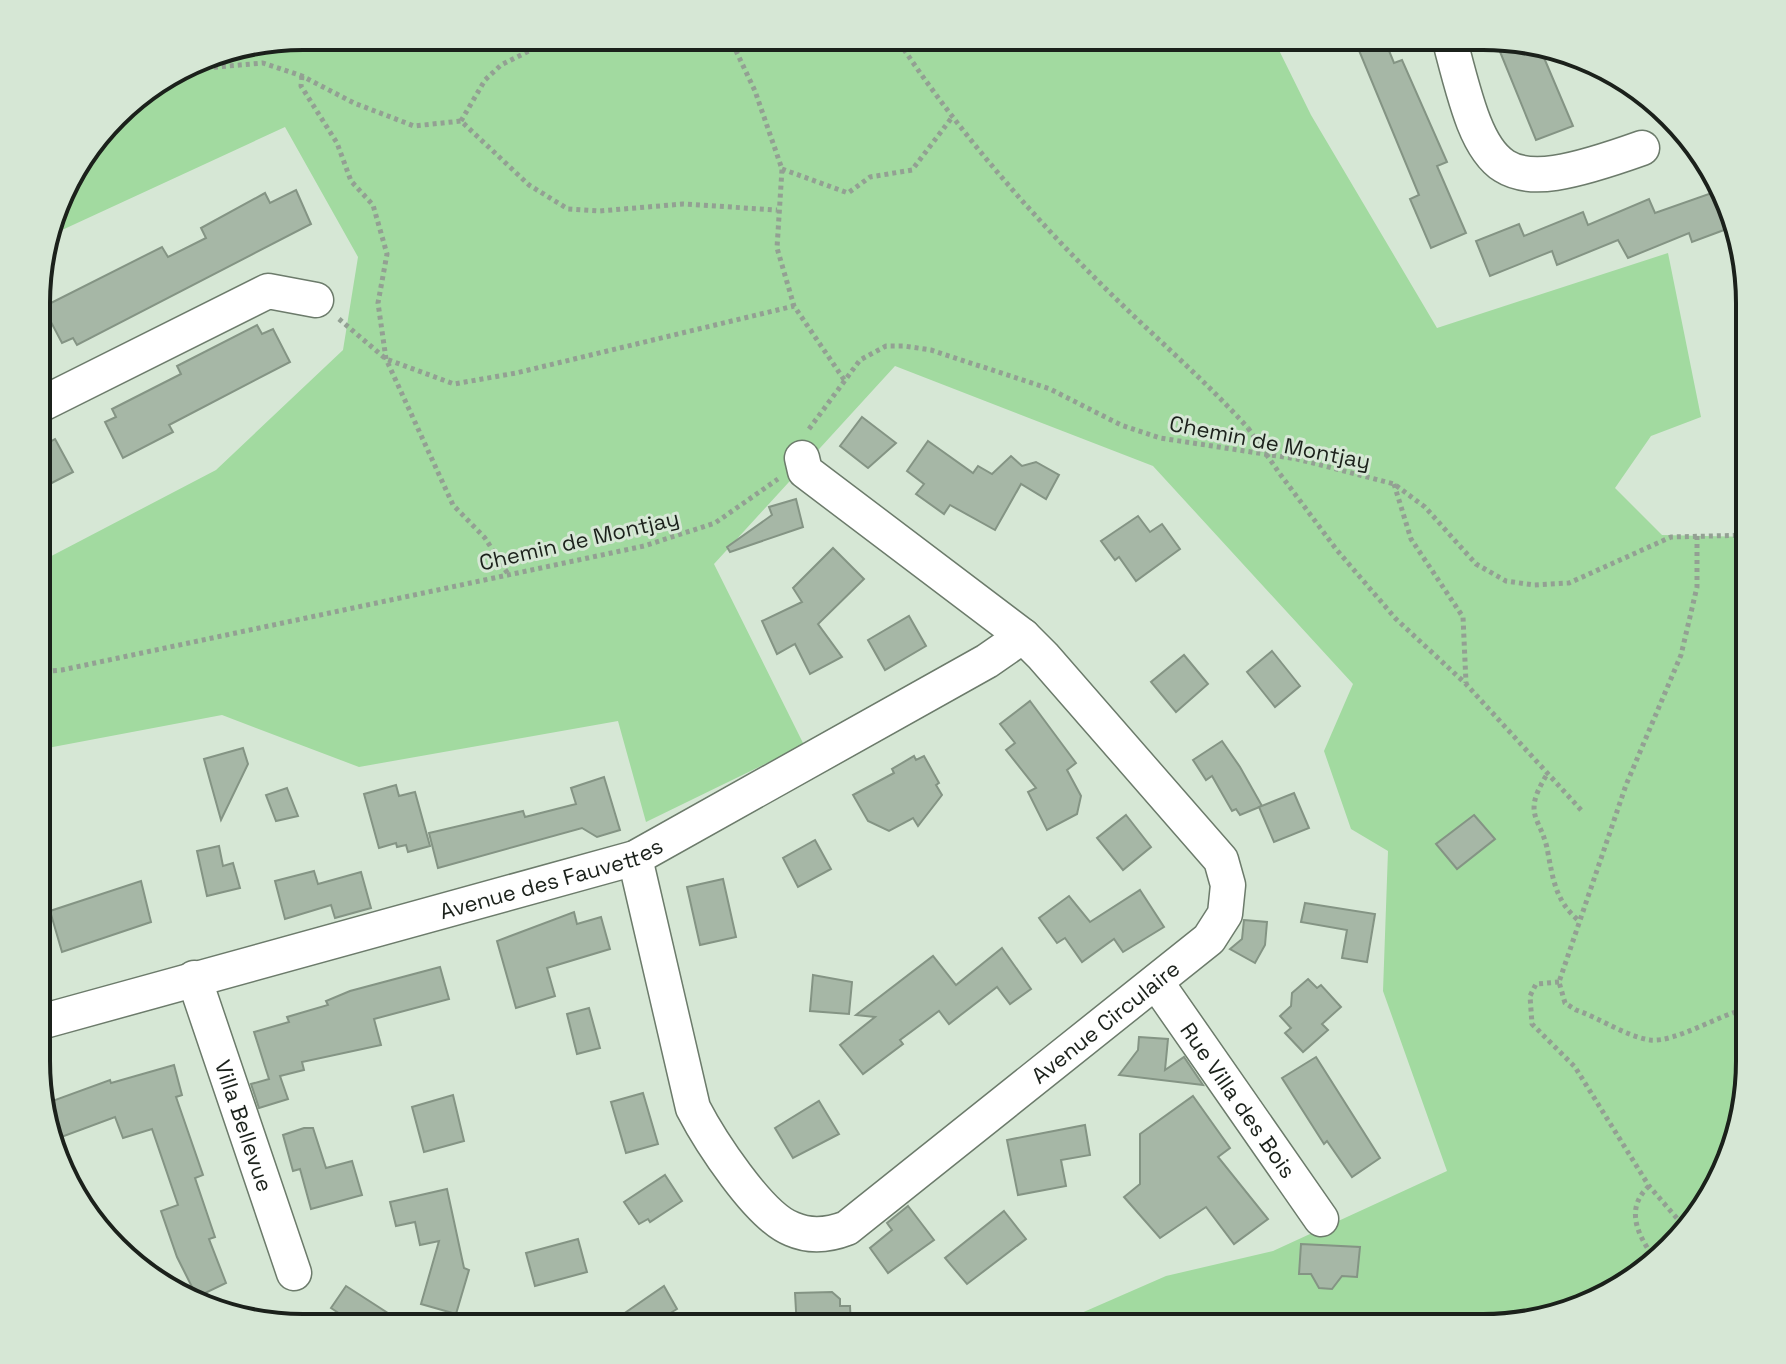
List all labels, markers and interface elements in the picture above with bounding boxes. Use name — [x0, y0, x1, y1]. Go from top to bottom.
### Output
street label: Chemin de Montjay — [1167, 409, 1373, 475]
street label: Chemin de Montjay — [476, 503, 682, 577]
street label: Avenue des Fauvettes — [436, 831, 668, 925]
street label: Avenue Circulaire — [1026, 954, 1185, 1089]
street label: Rue Villa des Bois — [1174, 1017, 1302, 1183]
street label: Villa Bellevue — [209, 1056, 279, 1195]

